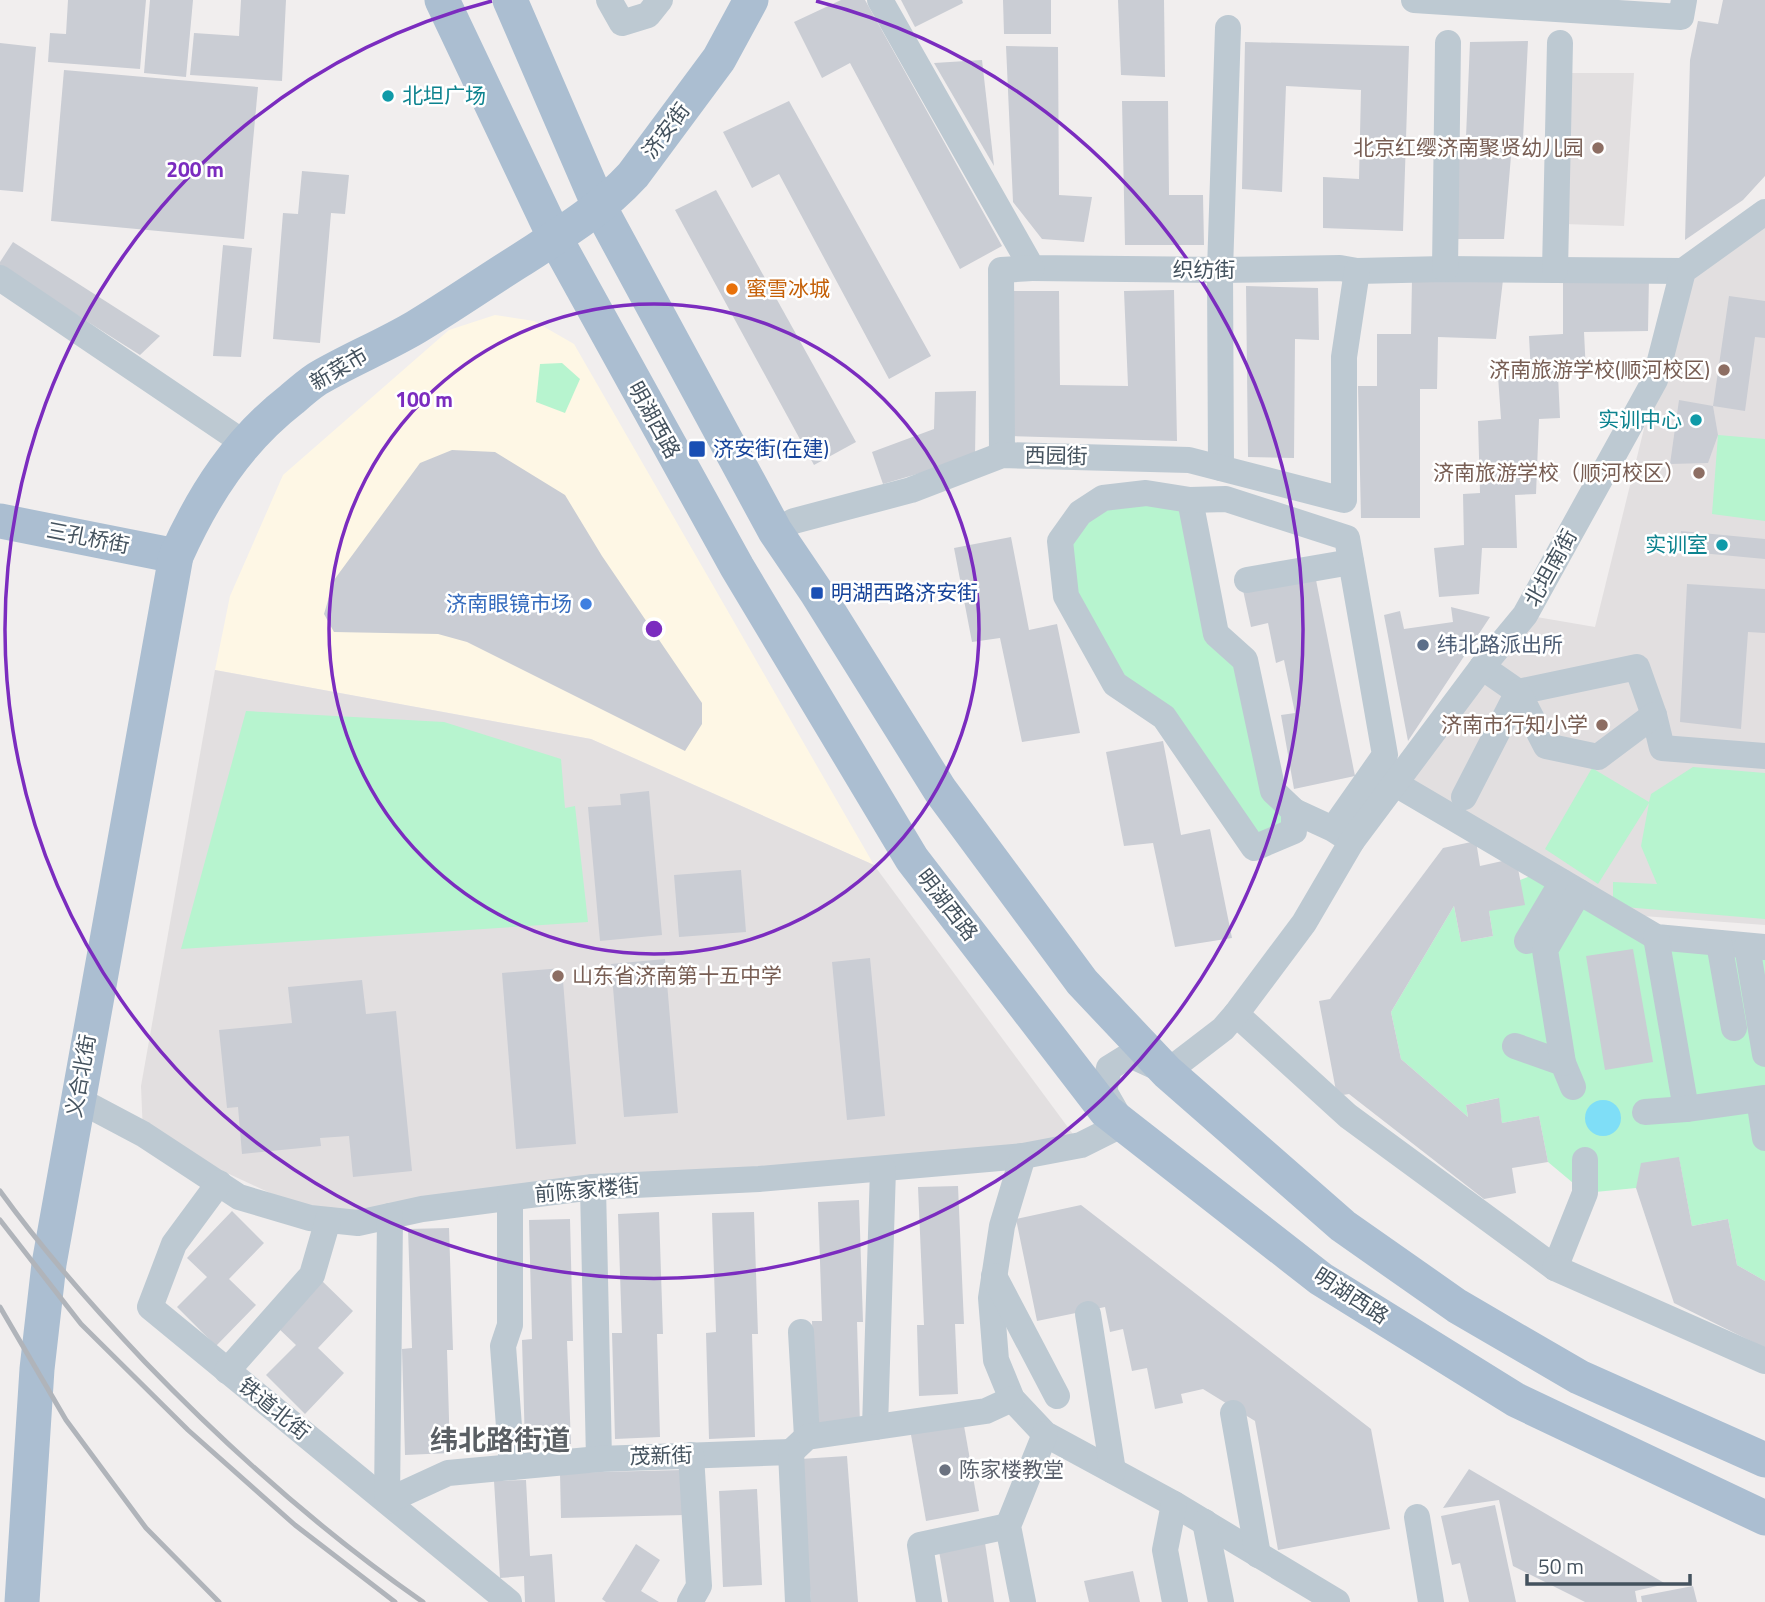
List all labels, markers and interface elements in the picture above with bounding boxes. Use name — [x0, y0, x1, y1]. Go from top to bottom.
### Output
place label: 北坦广场 — [402, 79, 486, 111]
marker: 北坦广场 — [380, 88, 396, 104]
street label: 济安街 — [633, 96, 697, 165]
place label: 北京红缨济南聚贤幼儿园 — [1353, 131, 1584, 163]
marker: 北京红缨济南聚贤幼儿园 — [1590, 140, 1606, 156]
text: 200 m — [166, 153, 224, 185]
street label: 织纺街 — [1173, 253, 1236, 285]
place label: 蜜雪冰城 — [746, 272, 830, 304]
marker: 蜜雪冰城 — [724, 281, 740, 297]
street label: 新菜市 — [303, 339, 374, 398]
place label: 济南旅游学校(顺河校区) — [1489, 353, 1710, 385]
marker: 济南旅游学校(顺河校区) — [1716, 362, 1732, 378]
street label: 明湖西路 — [621, 375, 689, 464]
text: 100 m — [395, 383, 453, 415]
place label: 实训中心 — [1598, 403, 1682, 435]
marker: 实训中心 — [1688, 412, 1704, 428]
place label: 济安街(在建) — [713, 432, 829, 464]
street label: 西园街 — [1024, 438, 1088, 472]
marker: 济安街(在建) — [687, 439, 707, 459]
place label: 济南旅游学校（顺河校区） — [1433, 456, 1685, 488]
marker: 济南旅游学校（顺河校区） — [1691, 465, 1707, 481]
street label: 三孔桥街 — [44, 513, 132, 561]
street label: 北坦南街 — [1516, 523, 1584, 612]
place label: 实训室 — [1645, 528, 1708, 560]
marker: 实训室 — [1714, 537, 1730, 553]
place label: 明湖西路济安街 — [831, 576, 978, 608]
marker: 明湖西路济安街 — [809, 585, 825, 601]
place label: 济南眼镜市场 — [446, 587, 572, 619]
marker: 济南眼镜市场 — [578, 596, 594, 612]
centre of rings — [642, 617, 666, 641]
place label: 纬北路派出所 — [1437, 628, 1563, 660]
marker: 纬北路派出所 — [1415, 637, 1431, 653]
place label: 济南市行知小学 — [1441, 708, 1588, 740]
marker: 济南市行知小学 — [1594, 717, 1610, 733]
street label: 明湖西路 — [909, 861, 986, 947]
place label: 山东省济南第十五中学 — [572, 959, 782, 991]
marker: 山东省济南第十五中学 — [550, 968, 566, 984]
street label: 义合北街 — [57, 1032, 103, 1120]
street label: 前陈家楼街 — [533, 1168, 641, 1210]
street label: 明湖西路 — [1308, 1259, 1395, 1331]
street label: 铁道北街 — [232, 1369, 317, 1447]
district label: 纬北路街道 — [430, 1418, 570, 1461]
street label: 茂新街 — [629, 1438, 693, 1472]
place label: 陈家楼教堂 — [959, 1453, 1064, 1485]
marker: 陈家楼教堂 — [937, 1462, 953, 1478]
scale bar — [1527, 1542, 1690, 1586]
text: 50 m — [1538, 1550, 1584, 1582]

